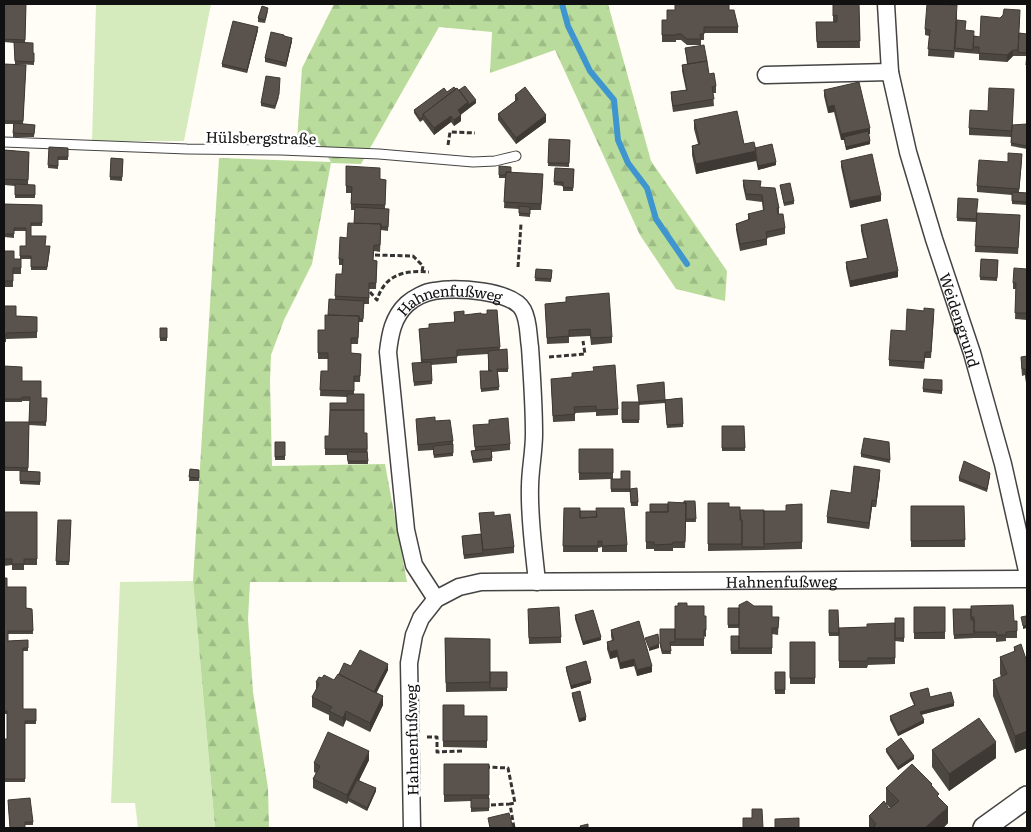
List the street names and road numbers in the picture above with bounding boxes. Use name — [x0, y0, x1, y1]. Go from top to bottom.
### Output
street label: Hülsbergstraße — [205, 125, 317, 149]
street label: Weidengrund — [934, 269, 987, 370]
street label: Hahnenfußweg — [390, 278, 507, 320]
street label: Hahnenfußweg — [725, 569, 838, 592]
street label: Hahnenfußweg — [399, 683, 423, 796]

